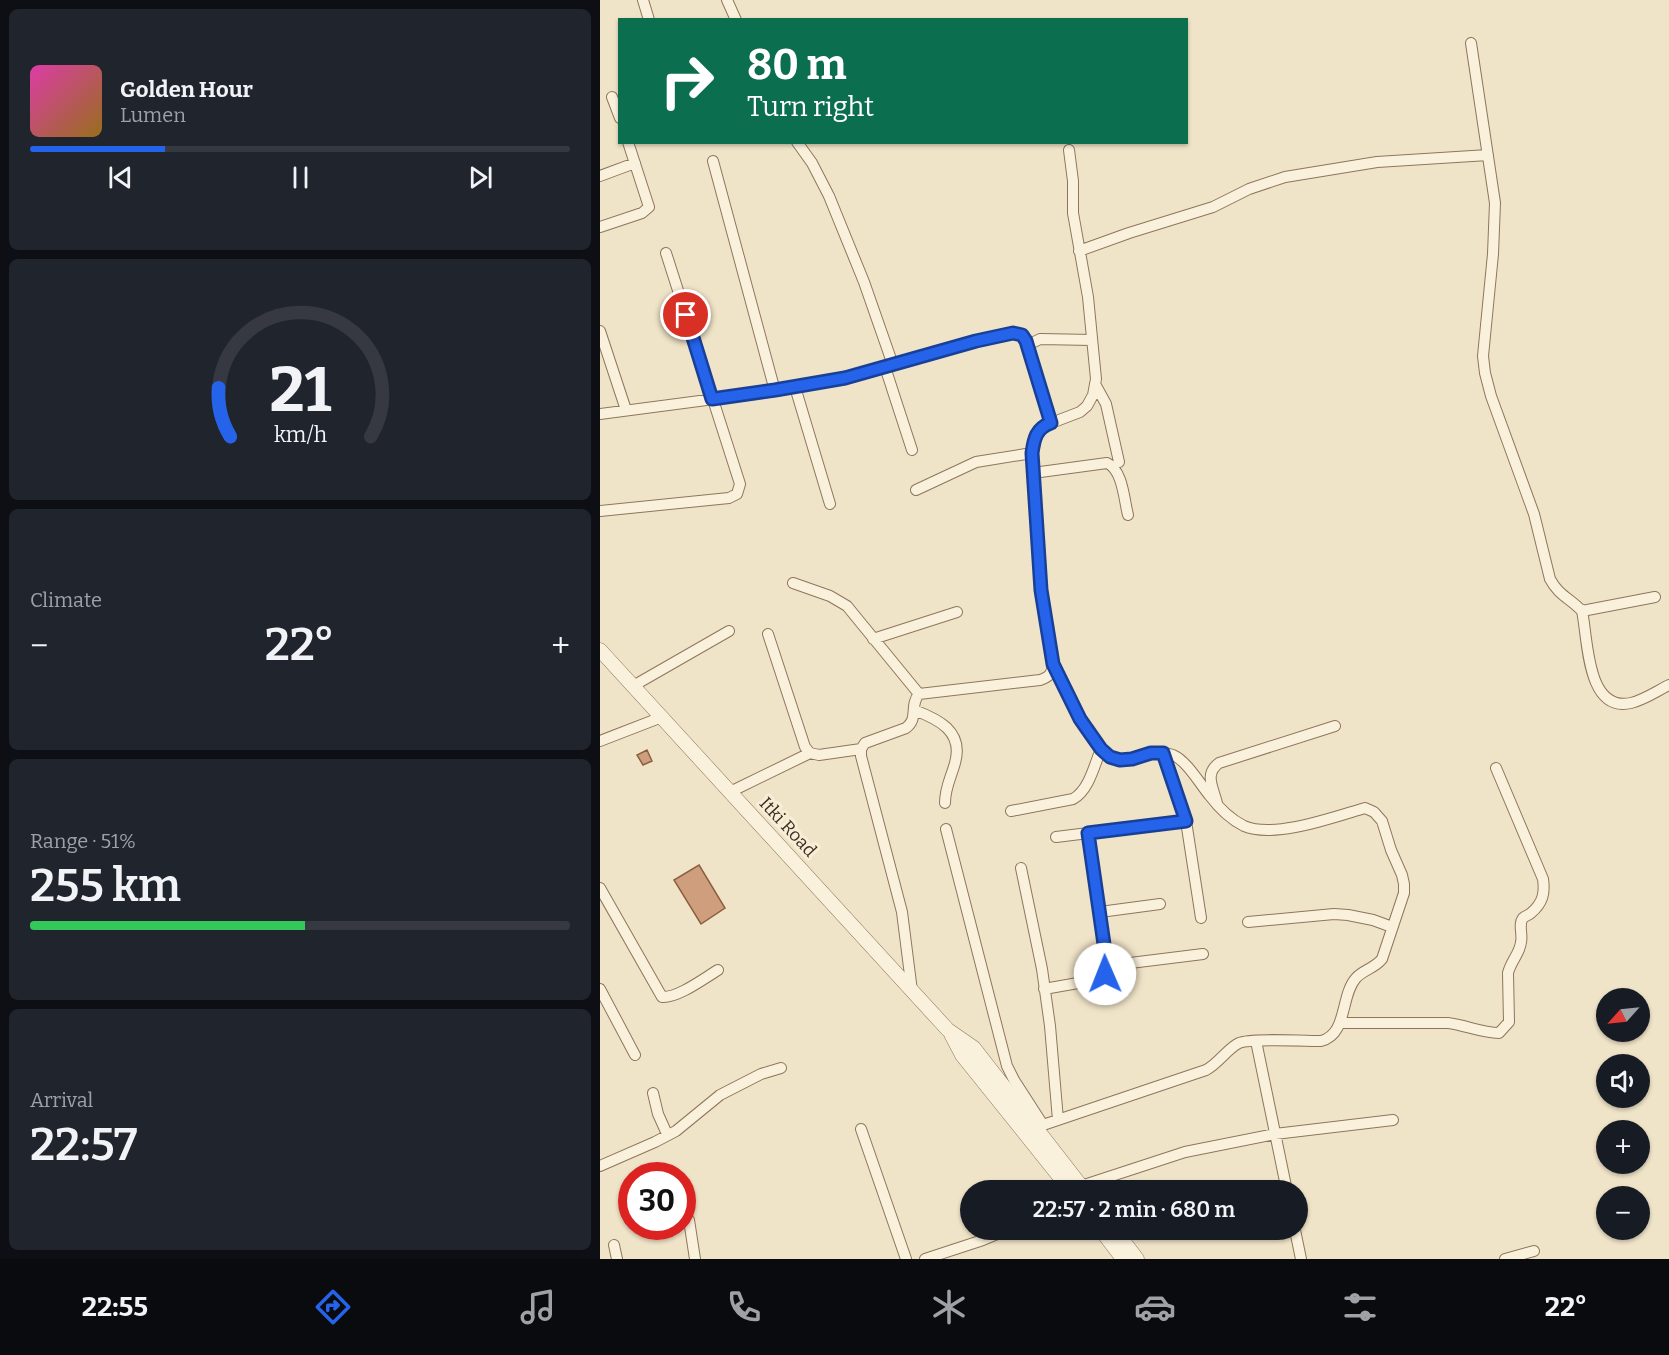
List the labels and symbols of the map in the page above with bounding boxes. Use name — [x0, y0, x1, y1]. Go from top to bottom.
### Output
pin — [660, 289, 711, 340]
street label: Itki Road — [755, 792, 821, 862]
position arrow — [1073, 942, 1137, 1006]
north arrow — [1596, 988, 1650, 1042]
speed limit sign: 30 — [618, 1162, 696, 1240]

